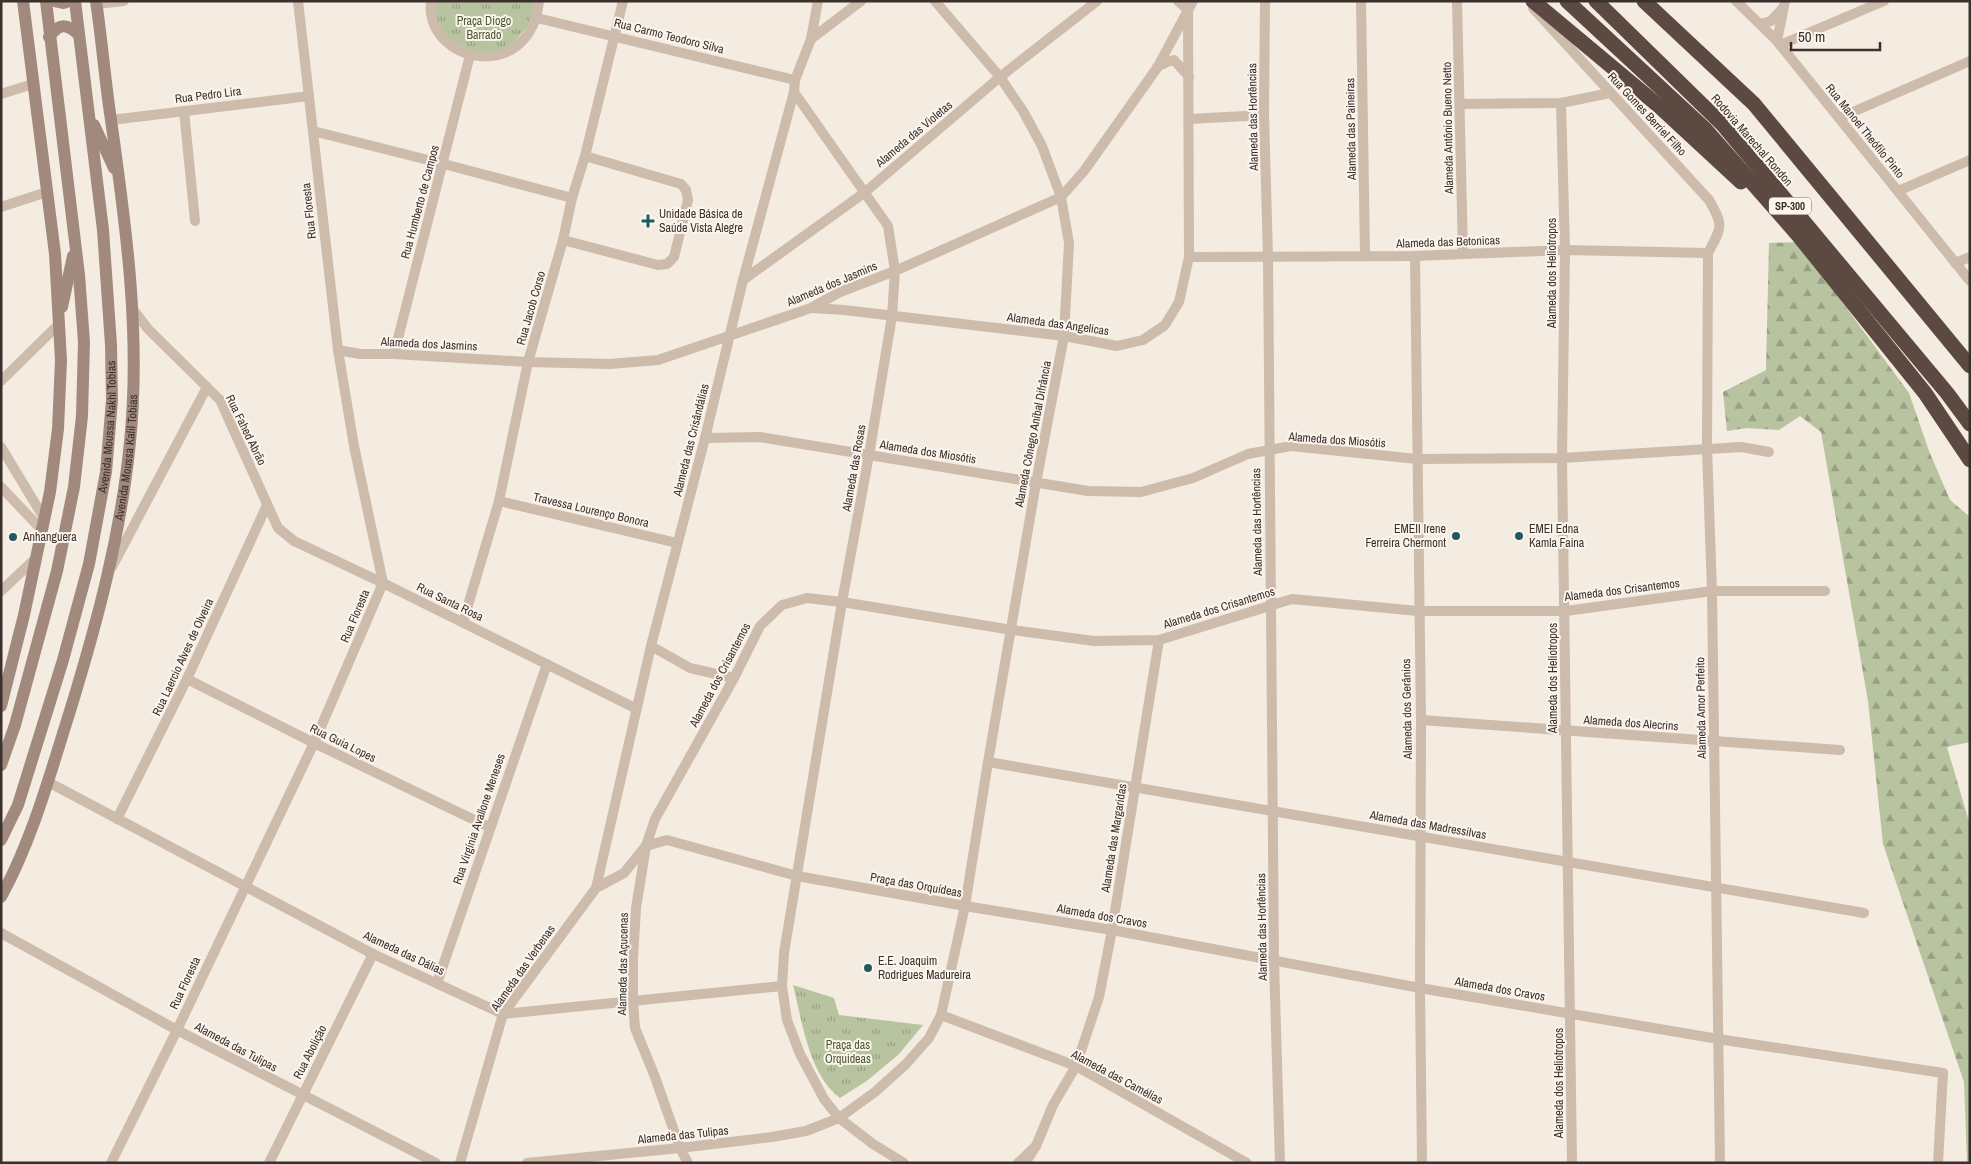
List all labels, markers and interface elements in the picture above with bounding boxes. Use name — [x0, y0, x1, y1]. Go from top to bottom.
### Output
park label: Praça Diogo Barrado — [457, 13, 511, 43]
street label: Rua Carmo Teodoro Silva — [612, 15, 726, 58]
scale bar — [1791, 20, 1880, 52]
text: 50 m — [1798, 26, 1825, 47]
street label: Alameda Antônio Bueno Netto — [1439, 62, 1457, 195]
street label: Alameda das Hortências — [1244, 63, 1262, 172]
street label: Rua Gomes Berriel Filho — [1604, 69, 1690, 159]
street label: Alameda das Paineiras — [1342, 78, 1360, 181]
street label: Rua Manoel Theófilo Pinto — [1822, 81, 1908, 181]
street label: Rua Pedro Lira — [174, 83, 243, 107]
street label: Rodovia Marechal Rondon — [1708, 91, 1796, 189]
street label: Alameda das Violetas — [871, 97, 956, 171]
street label: Rua Humberto de Campos — [397, 143, 443, 261]
street label: Rua Floresta — [298, 182, 320, 240]
road number: SP-300 — [1769, 198, 1811, 215]
place label: Unidade Básica de Saúde Vista Alegre — [659, 206, 743, 236]
marker: Unidade Básica de Saúde Vista Alegre — [641, 214, 655, 228]
street label: Alameda dos Heliotropos — [1544, 218, 1560, 329]
street label: Alameda das Betonicas — [1395, 232, 1500, 252]
street label: Alameda dos Jasmins — [783, 258, 880, 311]
street label: Rua Jacob Corso — [513, 269, 549, 347]
street label: Alameda das Angelicas — [1005, 309, 1110, 339]
street label: Alameda dos Jasmins — [379, 333, 478, 355]
street label: Alameda Cônego Aníbal Difrância — [1011, 359, 1055, 510]
street label: Avenida Moussa Nakhl Tobias — [94, 360, 120, 495]
street label: Alameda das Crisândálias — [669, 382, 713, 499]
street label: Rua Fahed Abrão — [222, 392, 270, 468]
street label: Avenida Moussa Kalil Tobias — [111, 394, 141, 523]
street label: Alameda das Rosas — [838, 423, 870, 514]
street label: Alameda dos Miosótis — [1287, 429, 1386, 451]
street label: Alameda dos Miosótis — [878, 436, 977, 468]
street label: Alameda das Hortências — [1248, 468, 1266, 577]
street label: Travessa Lourenço Bonora — [532, 489, 651, 531]
place label: EMEII Irene Ferreira Chermont — [1366, 521, 1446, 551]
place label: EMEI Edna Kamla Faina — [1529, 521, 1585, 551]
place label: Anhanguera — [22, 529, 77, 545]
marker: EMEII Irene Ferreira Chermont — [1450, 530, 1462, 542]
marker: EMEI Edna Kamla Faina — [1513, 530, 1525, 542]
marker: Anhanguera — [7, 531, 19, 543]
street label: Alameda dos Crisantemos — [1562, 575, 1681, 605]
street label: Rua Santa Rosa — [414, 579, 486, 625]
street label: Alameda dos Crisantemos — [1160, 583, 1277, 633]
street label: Rua Floresta — [337, 586, 374, 645]
street label: Rua Laercio Alves de Olveira — [149, 595, 218, 718]
street label: Alameda dos Crisantemos — [685, 620, 754, 731]
street label: Alameda dos Heliotropos — [1545, 623, 1561, 734]
street label: Alameda Amor Perfeito — [1692, 657, 1710, 760]
street label: Alameda dos Gerânios — [1398, 658, 1416, 760]
street label: Alameda dos Alecrins — [1582, 712, 1679, 734]
street label: Rua Guia Lopes — [307, 720, 379, 766]
street label: Rua Virgínia Avallone Meneses — [449, 751, 509, 887]
street label: Alameda das Margaridas — [1097, 782, 1131, 895]
street label: Alameda das Madressilvas — [1367, 807, 1488, 843]
street label: Praça das Orquídeas — [869, 869, 963, 901]
street label: Alameda das Hortências — [1253, 873, 1271, 982]
street label: Alameda dos Cravos — [1055, 900, 1148, 932]
street label: Alameda das Açucenas — [614, 912, 632, 1017]
street label: Alameda das Verbenas — [487, 922, 559, 1015]
street label: Alameda das Dálias — [360, 927, 447, 979]
place label: E.E. Joaquim Rodrigues Madureira — [878, 953, 972, 983]
street label: Rua Floresta — [166, 954, 204, 1012]
marker: E.E. Joaquim Rodrigues Madureira — [862, 962, 874, 974]
street label: Alameda dos Cravos — [1453, 973, 1546, 1005]
street label: Alameda das Tulipas — [191, 1018, 280, 1076]
street label: Rua Abolição — [290, 1022, 330, 1082]
street label: Alameda dos Heliotropos — [1551, 1028, 1567, 1139]
park label: Praça das Orquideas — [825, 1037, 871, 1067]
street label: Alameda das Camélias — [1067, 1046, 1166, 1108]
street label: Alameda das Tulipas — [636, 1122, 729, 1148]

